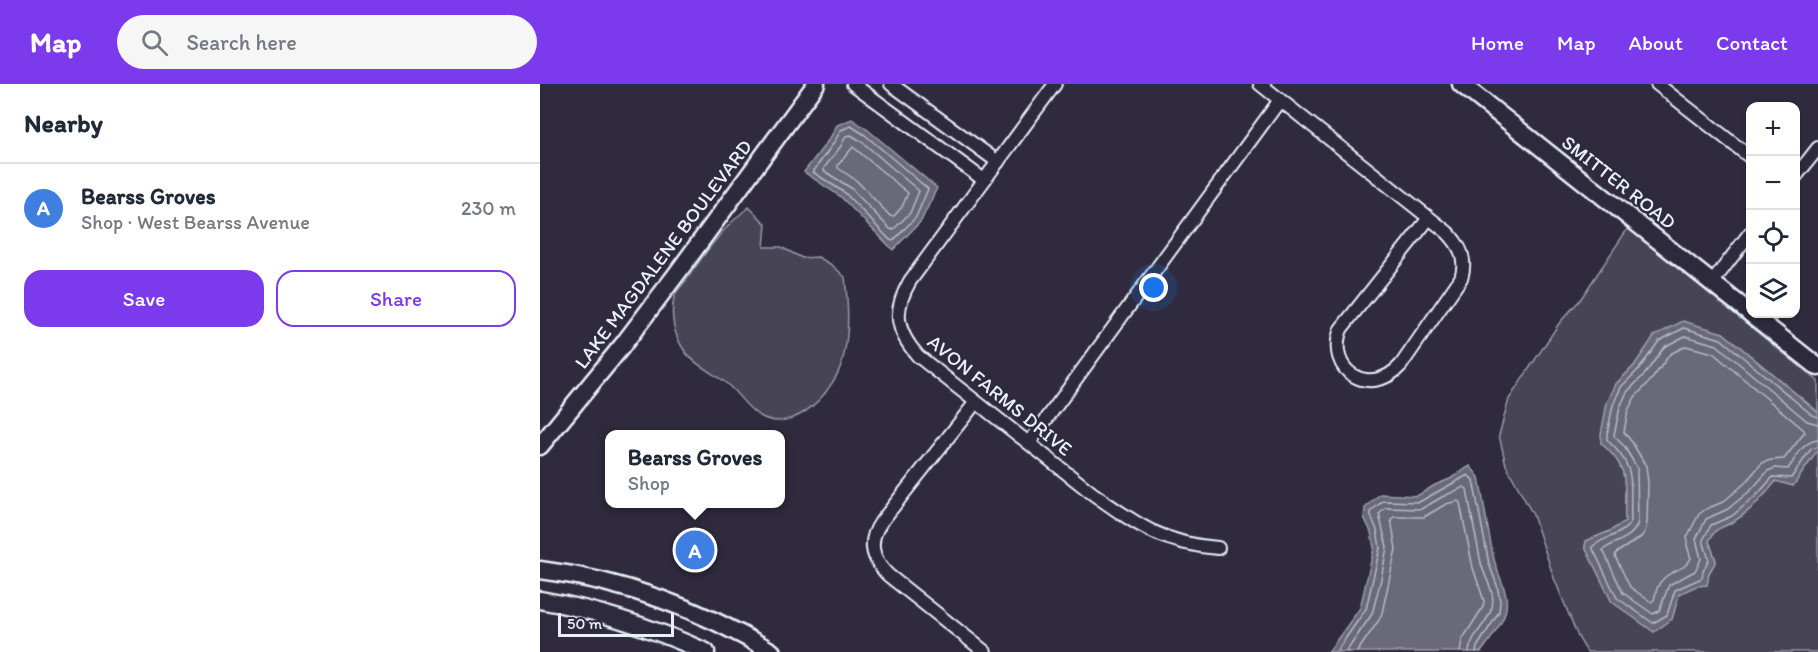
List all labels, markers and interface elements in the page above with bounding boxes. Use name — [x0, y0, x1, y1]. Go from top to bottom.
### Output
search box — [117, 15, 537, 69]
text: Map — [30, 25, 81, 59]
icon: search — [138, 26, 171, 59]
text: Search here — [186, 29, 297, 56]
text: Home — [1471, 30, 1524, 55]
text: Map — [1557, 30, 1596, 55]
text: About — [1629, 30, 1683, 55]
text: Contact — [1716, 30, 1788, 55]
map controls — [1746, 102, 1800, 318]
button: + — [1746, 102, 1800, 156]
text: Nearby — [24, 107, 103, 139]
street label: SMITTER ROAD — [1557, 130, 1681, 234]
street label: LAKE MAGDALENE BOULEVARD — [569, 135, 757, 373]
button: − — [1746, 156, 1800, 210]
text: Bearss Groves — [81, 183, 216, 210]
text: A — [37, 196, 50, 220]
text: 230 m — [461, 196, 516, 220]
text: Shop · West Bearss Avenue — [81, 210, 310, 234]
button: locate — [1746, 210, 1800, 264]
button: layers — [1746, 264, 1800, 318]
button: Save — [24, 270, 264, 327]
button: Share — [276, 270, 516, 327]
your location — [1139, 273, 1168, 302]
street label: AVON FARMS DRIVE — [923, 329, 1077, 461]
popup — [605, 430, 785, 508]
text: Bearss Groves — [628, 444, 762, 471]
text: Shop — [628, 471, 670, 495]
pin: A — [676, 528, 714, 572]
scale bar — [558, 610, 674, 638]
text: 50 m — [567, 614, 602, 633]

